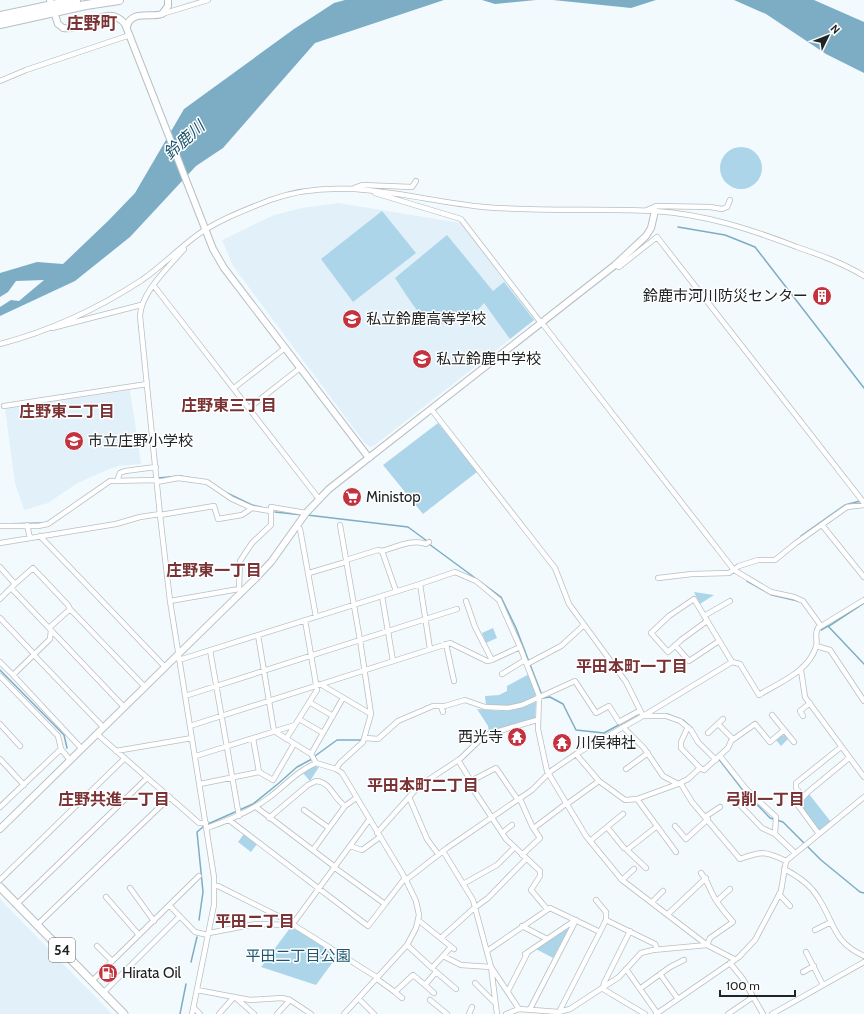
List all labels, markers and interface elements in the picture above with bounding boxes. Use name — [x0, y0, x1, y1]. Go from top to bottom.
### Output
district label: 庄野町 — [67, 13, 118, 33]
north arrow — [808, 16, 848, 56]
text: N — [828, 22, 843, 37]
water label: 鈴鹿川 — [160, 116, 210, 163]
building icon: 鈴鹿市河川防災センター — [811, 285, 833, 307]
place label: 鈴鹿市河川防災センター — [643, 287, 808, 305]
school or university icon: 私立鈴鹿高等学校 — [341, 308, 363, 330]
place label: 私立鈴鹿高等学校 — [366, 310, 486, 328]
school or university icon: 私立鈴鹿中学校 — [411, 348, 433, 370]
place label: 私立鈴鹿中学校 — [436, 350, 541, 368]
district label: 庄野東三丁目 — [181, 396, 277, 415]
district label: 庄野東二丁目 — [19, 402, 115, 421]
school or university icon: 市立庄野小学校 — [63, 430, 85, 452]
place label: 市立庄野小学校 — [88, 432, 193, 450]
supermarket icon: Ministop — [341, 486, 363, 508]
place label: Ministop — [366, 488, 421, 506]
district label: 庄野東一丁目 — [166, 561, 262, 580]
district label: 平田本町一丁目 — [576, 657, 688, 676]
temple icon: 西光寺 — [506, 726, 528, 748]
place label: 西光寺 — [458, 728, 503, 746]
temple icon: 川俣神社 — [551, 732, 573, 754]
place label: 川俣神社 — [576, 734, 636, 752]
district label: 平田本町二丁目 — [367, 776, 479, 795]
district label: 庄野共進一丁目 — [58, 790, 170, 809]
district label: 弓削一丁目 — [725, 790, 805, 809]
district label: 平田二丁目 — [215, 912, 295, 931]
road number: 54 — [49, 938, 75, 962]
park label: 平田二丁目公園 — [245, 947, 351, 965]
fuel station icon: Hirata Oil — [97, 962, 119, 984]
place label: Hirata Oil — [122, 964, 182, 982]
scale bar — [720, 972, 795, 998]
text: 100 m — [726, 978, 760, 993]

